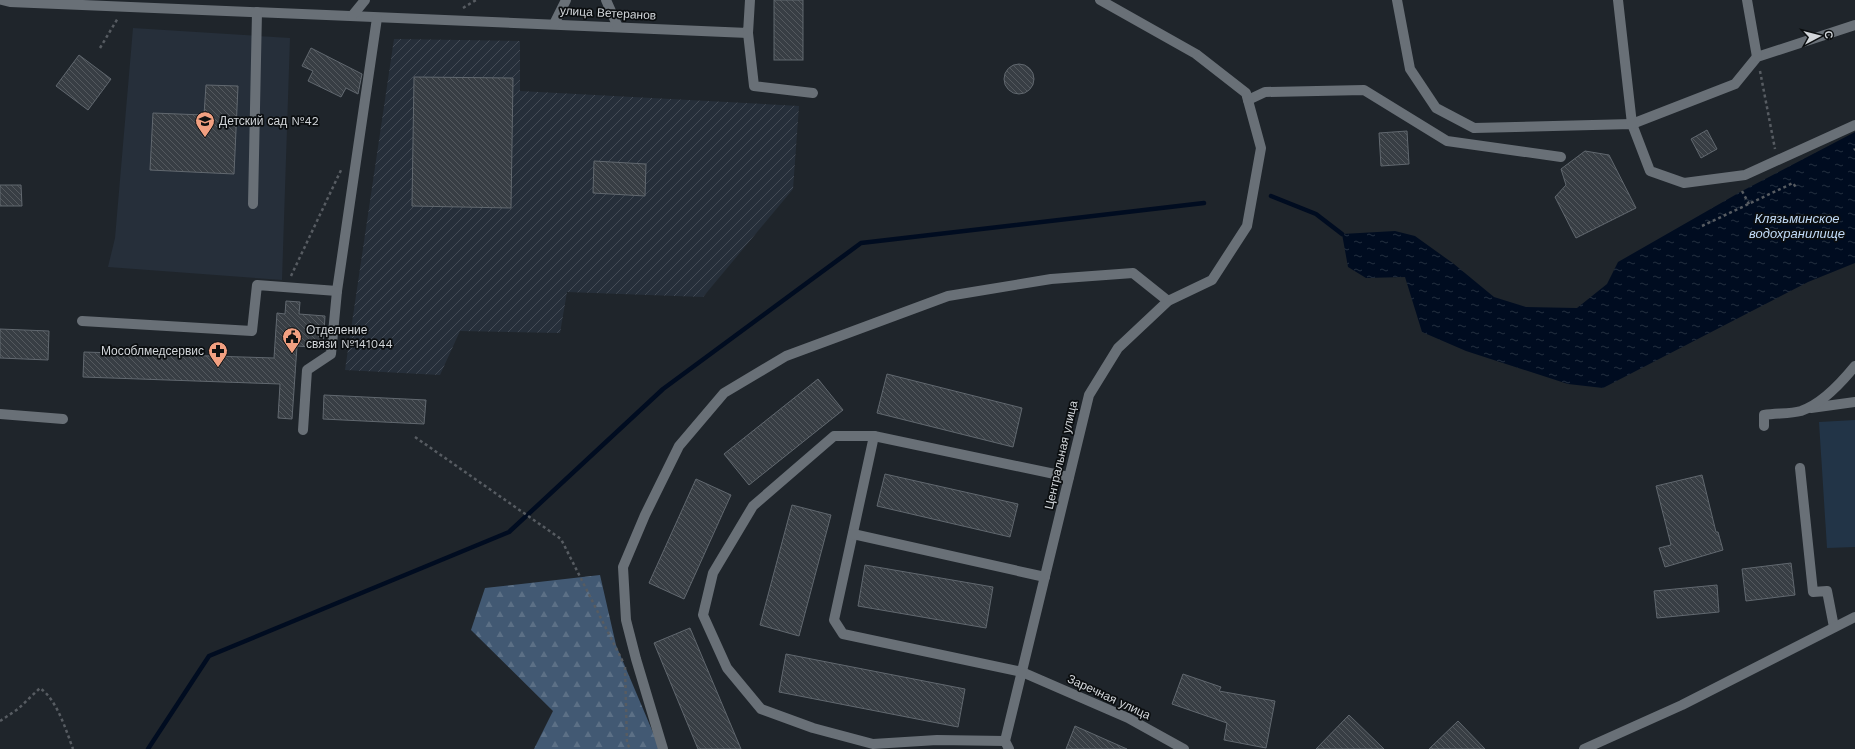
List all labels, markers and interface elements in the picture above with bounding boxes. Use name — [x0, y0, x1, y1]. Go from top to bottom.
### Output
street label: улица Ветеранов — [559, 3, 657, 23]
north arrow — [1799, 16, 1839, 56]
text: С — [1821, 30, 1835, 40]
school or university icon: Детский сад №42 — [194, 110, 216, 138]
place label: Детский сад №42 — [219, 114, 319, 128]
water label: Клязьминское водохранилище — [1749, 211, 1845, 241]
place label: Отделение связи №141044 — [306, 323, 393, 351]
public building icon: Отделение связи №141044 — [281, 326, 303, 354]
pharmacy icon: Мособлмедсервис — [207, 340, 229, 368]
place label: Мособлмедсервис — [101, 344, 204, 358]
street label: Центральная улица — [1042, 399, 1080, 511]
street label: Заречная улица — [1065, 672, 1153, 722]

